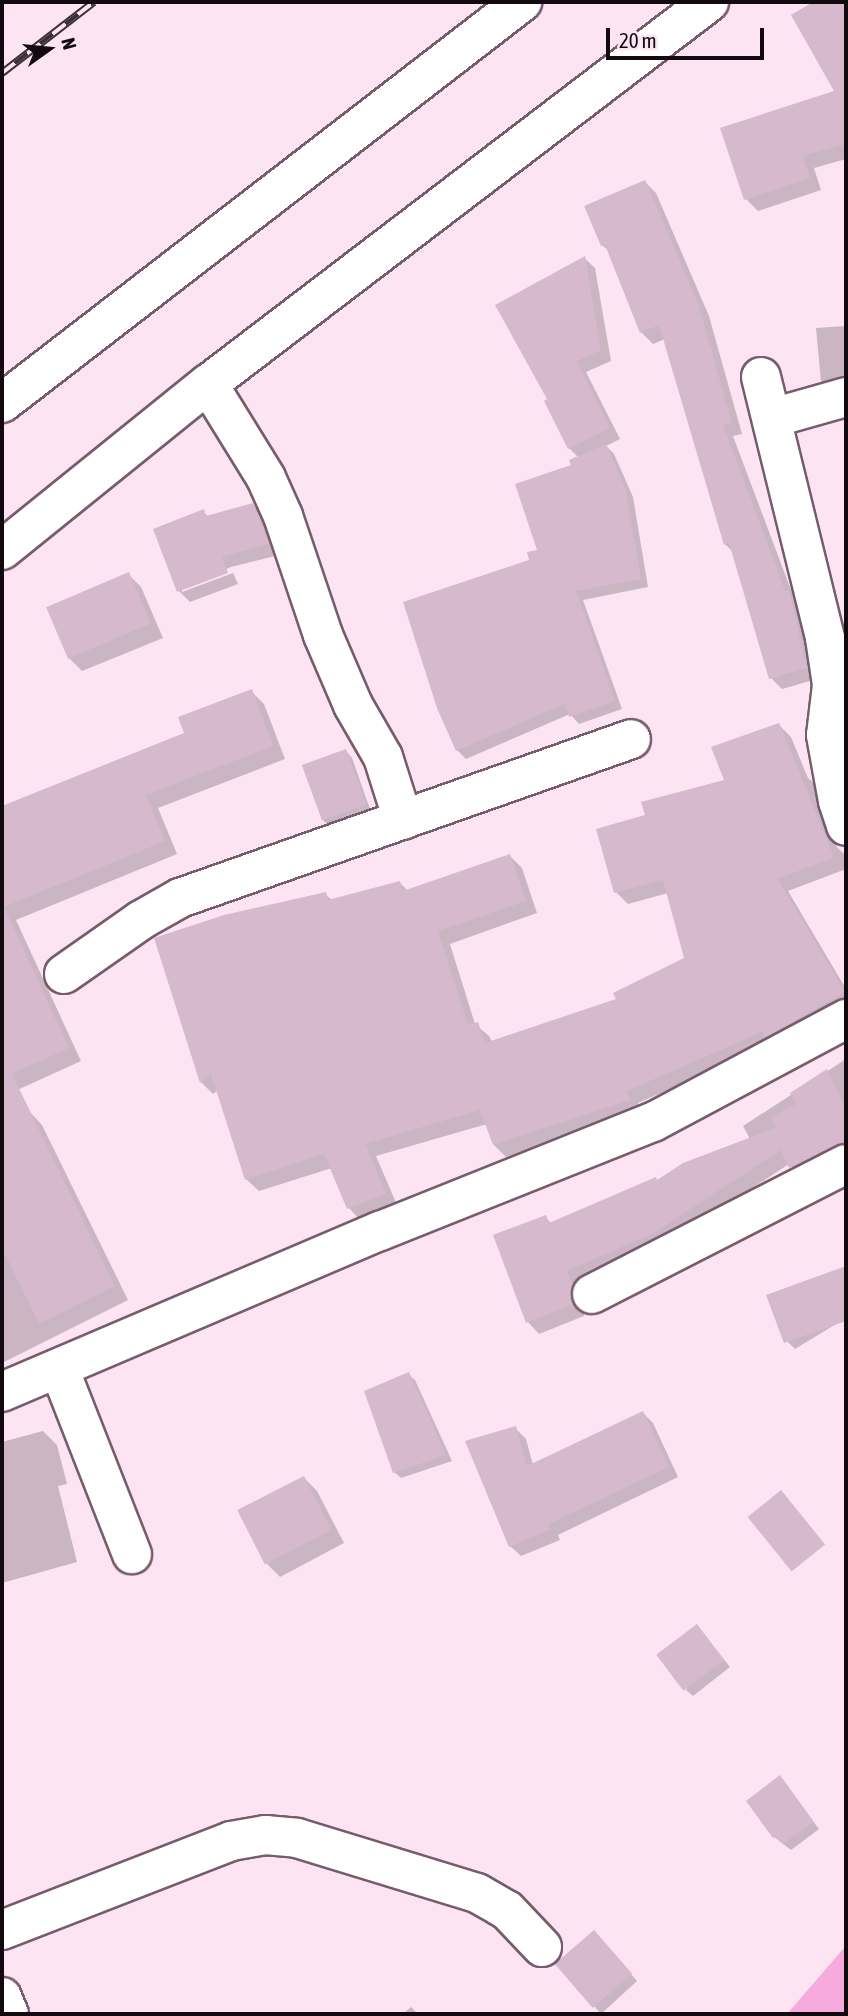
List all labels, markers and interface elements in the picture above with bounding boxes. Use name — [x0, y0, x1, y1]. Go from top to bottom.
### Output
north arrow — [14, 14, 84, 84]
scale bar — [610, 14, 768, 58]
text: 20 m — [619, 28, 657, 52]
text: N — [57, 35, 81, 52]

